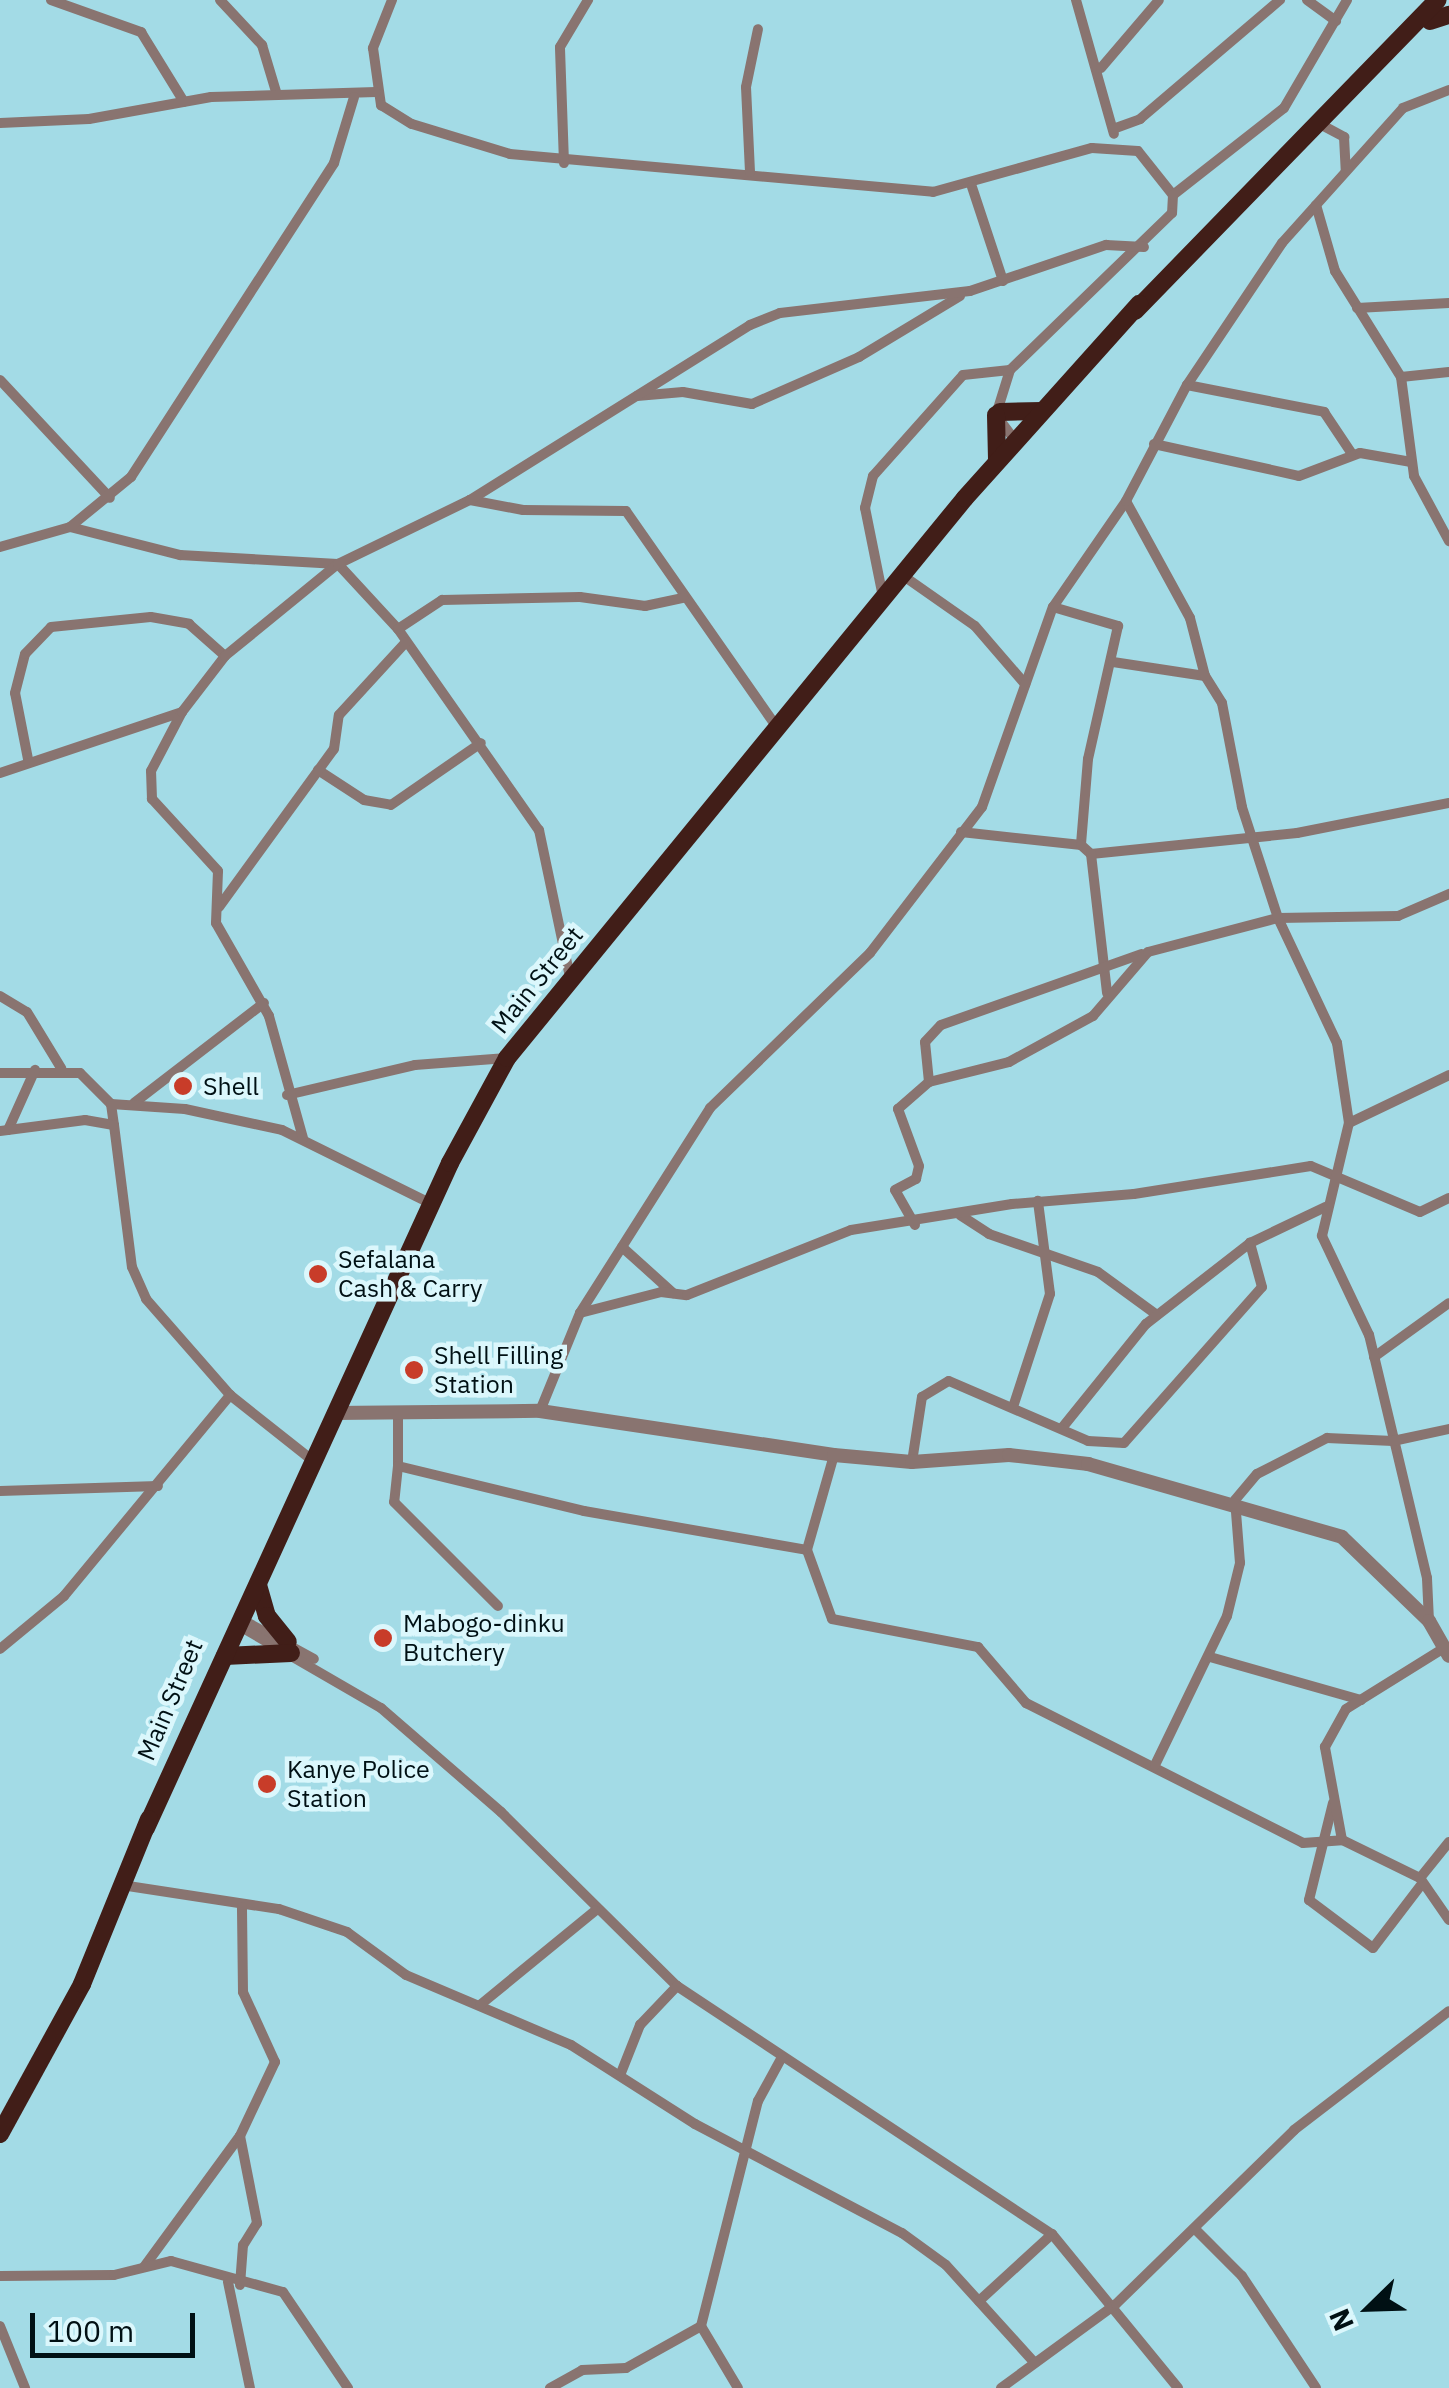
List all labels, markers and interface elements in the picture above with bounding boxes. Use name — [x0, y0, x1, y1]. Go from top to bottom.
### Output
street label: Main Street — [485, 921, 589, 1039]
place label: Shell — [203, 1071, 259, 1101]
marker: Shell — [172, 1075, 194, 1097]
place label: Sefalana Cash & Carry — [338, 1245, 482, 1304]
marker: Sefalana Cash & Carry — [307, 1263, 329, 1285]
place label: Shell Filling Station — [434, 1341, 563, 1400]
marker: Shell Filling Station — [403, 1359, 425, 1381]
place label: Mabogo-dinku Butchery — [403, 1609, 565, 1668]
marker: Mabogo-dinku Butchery — [372, 1627, 394, 1649]
street label: Main Street — [131, 1635, 209, 1765]
place label: Kanye Police Station — [287, 1755, 430, 1814]
marker: Kanye Police Station — [256, 1773, 278, 1795]
north arrow — [1319, 2258, 1419, 2358]
scale bar — [35, 2293, 200, 2355]
text: N — [1320, 2303, 1362, 2336]
text: 100 m — [47, 2311, 134, 2350]

